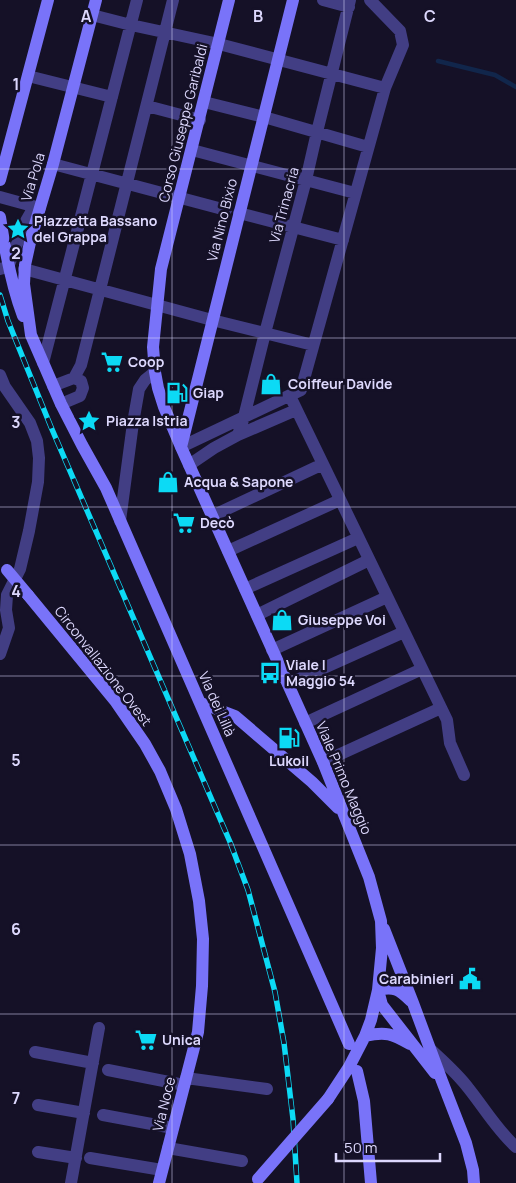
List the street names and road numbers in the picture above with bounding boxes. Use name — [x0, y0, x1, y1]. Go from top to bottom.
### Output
street label: Corso Giuseppe Garibaldi — [154, 42, 211, 204]
street label: Via Pola — [16, 150, 49, 203]
street label: Via Trinacria — [264, 165, 303, 245]
street label: Via Nino Bixio — [202, 176, 241, 263]
street label: Circonvallazione Ovest — [51, 602, 157, 730]
street label: Via dei Lillà — [195, 668, 240, 739]
street label: Viale Primo Maggio — [312, 718, 377, 837]
street label: Via Noce — [148, 1075, 179, 1133]

